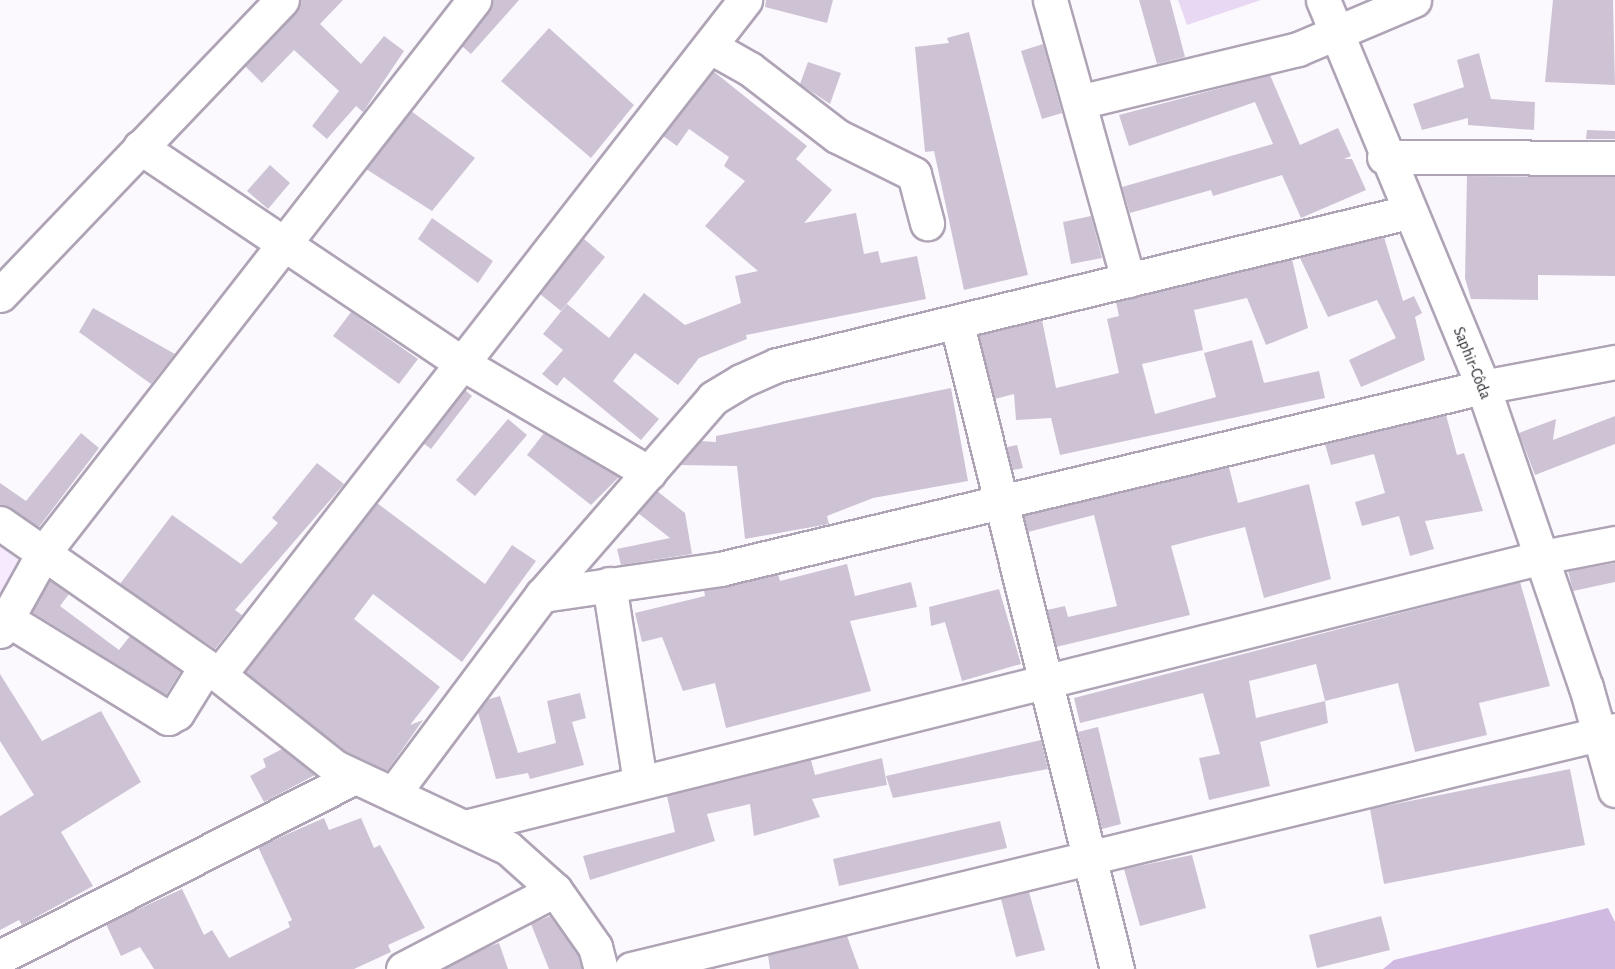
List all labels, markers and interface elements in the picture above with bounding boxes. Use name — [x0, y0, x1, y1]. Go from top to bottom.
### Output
street label: Saphir-Côda — [1449, 324, 1495, 402]

